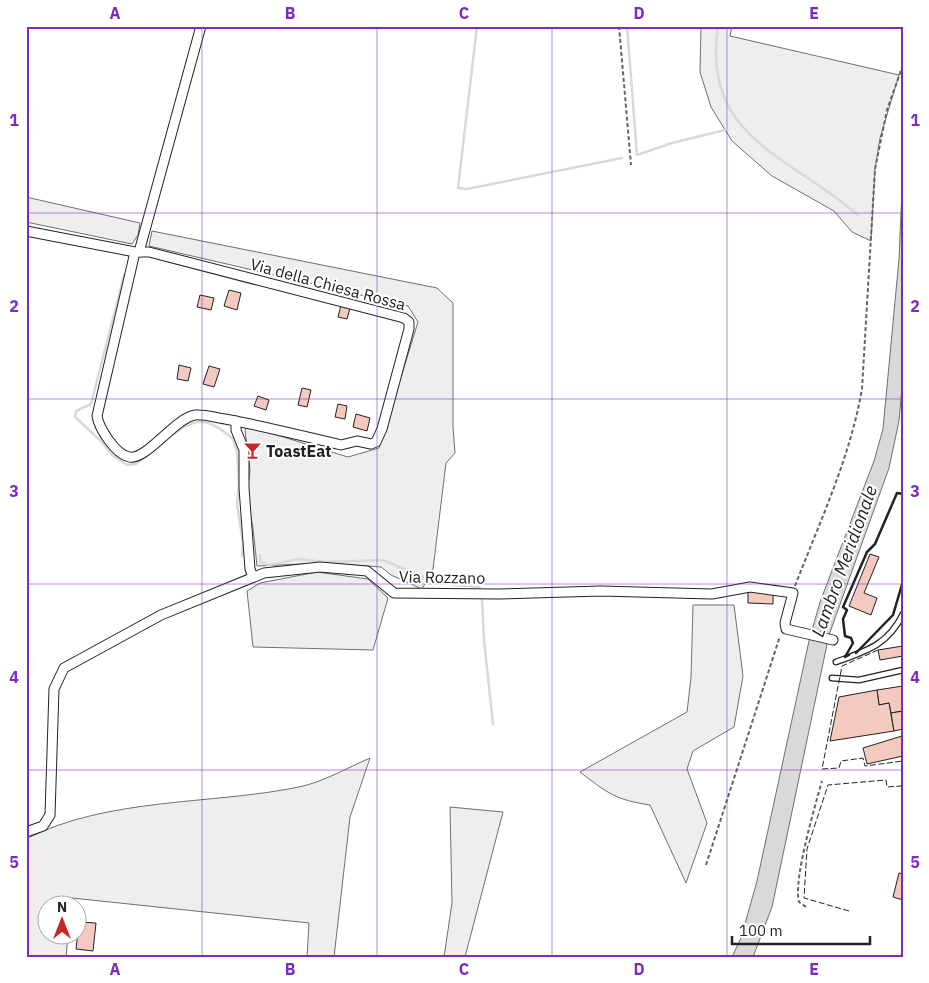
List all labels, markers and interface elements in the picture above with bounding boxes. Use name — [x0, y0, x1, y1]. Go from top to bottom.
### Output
text: A — [110, 3, 121, 23]
text: B — [285, 3, 296, 23]
text: C — [459, 3, 469, 23]
text: D — [633, 3, 645, 23]
text: E — [809, 3, 819, 23]
text: 1 — [9, 110, 19, 130]
text: 1 — [910, 110, 920, 130]
street label: Via della Chiesa Rossa — [248, 254, 408, 314]
text: 2 — [9, 296, 19, 316]
text: 2 — [910, 296, 920, 316]
bar icon: ToastEat — [242, 441, 262, 461]
place label: ToastEat — [266, 441, 331, 461]
text: 3 — [9, 481, 19, 501]
text: 3 — [910, 481, 920, 501]
water label: Lambro Meridionale — [806, 482, 882, 640]
street label: Via Rozzano — [399, 566, 485, 588]
text: 4 — [9, 667, 19, 687]
text: 4 — [910, 667, 920, 687]
text: 5 — [9, 852, 19, 872]
text: 5 — [910, 852, 920, 872]
north arrow — [38, 896, 88, 946]
text: N — [57, 898, 67, 916]
scale bar — [732, 913, 869, 945]
text: 100 m — [739, 921, 783, 940]
text: A — [110, 959, 121, 979]
text: B — [285, 959, 296, 979]
text: C — [459, 959, 469, 979]
text: D — [633, 959, 645, 979]
text: E — [809, 959, 819, 979]

